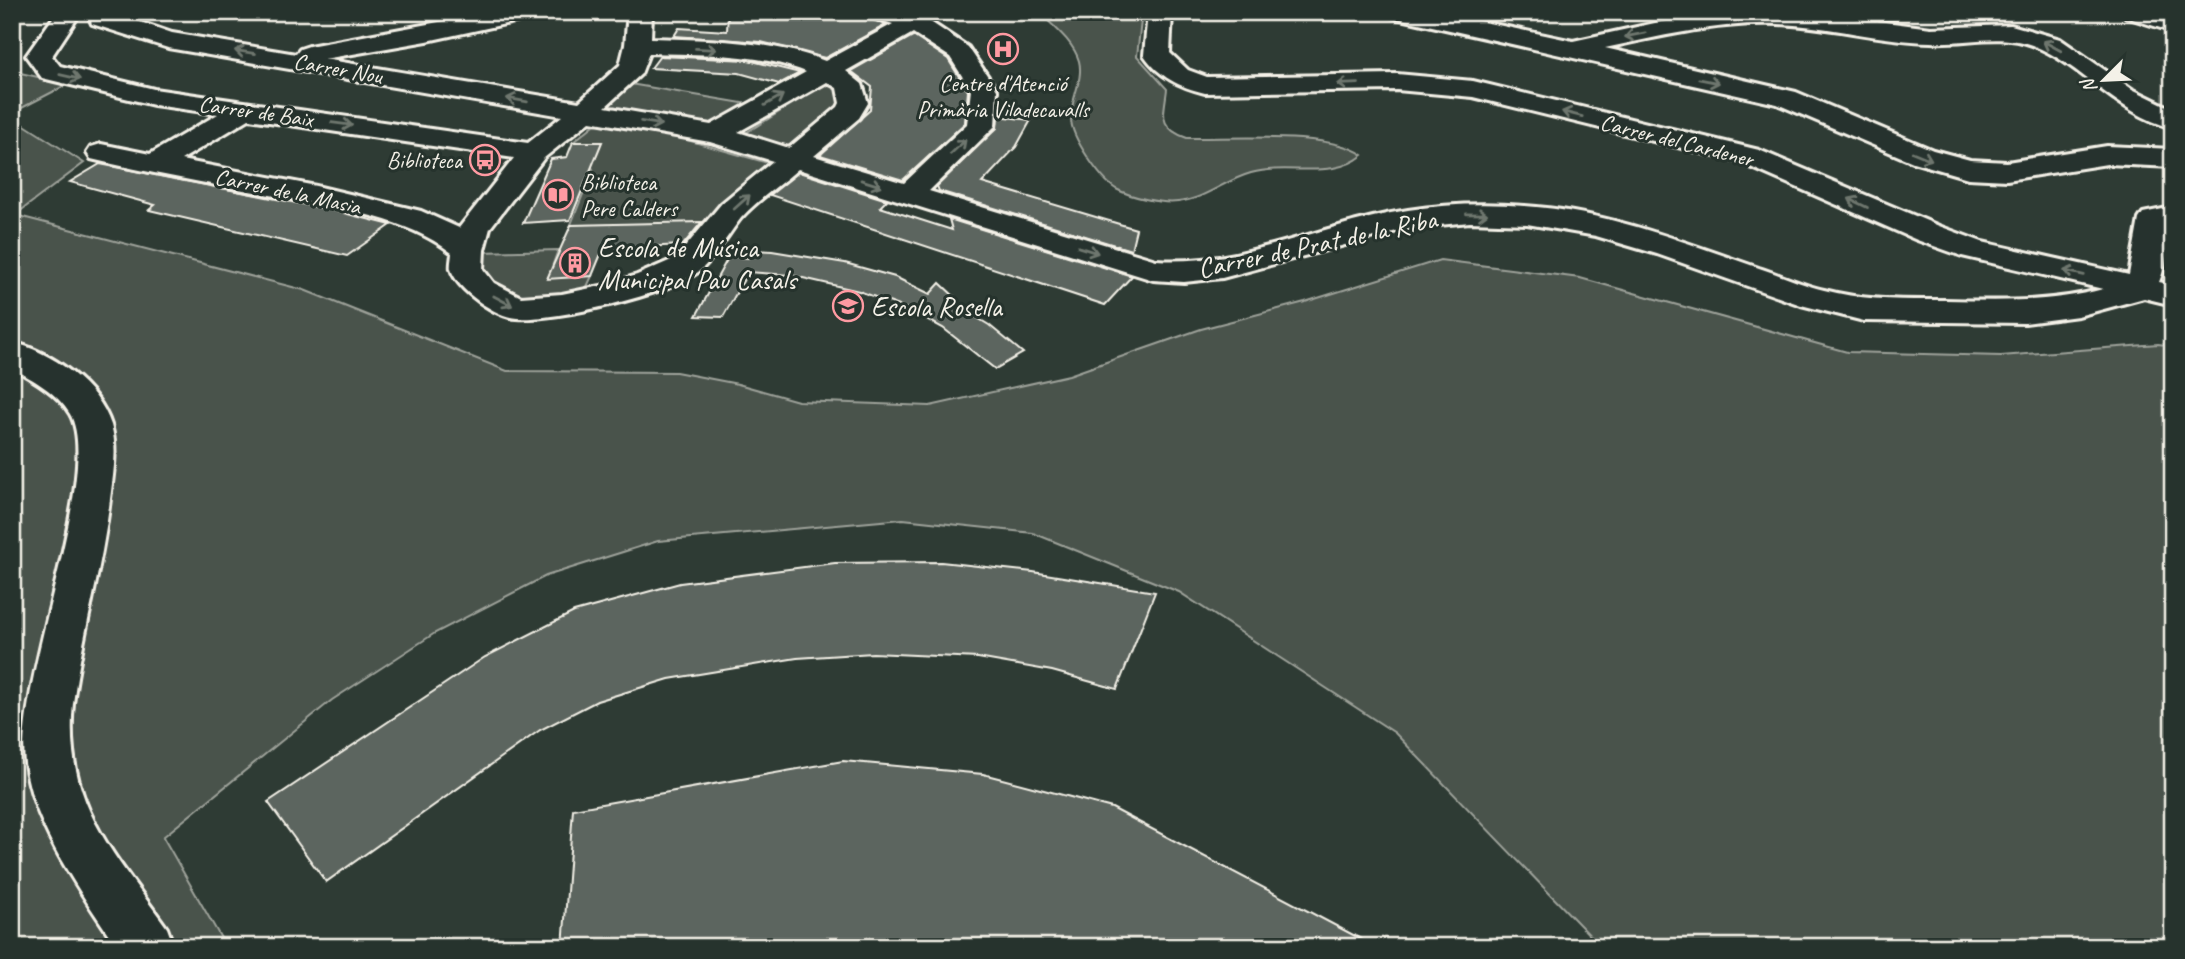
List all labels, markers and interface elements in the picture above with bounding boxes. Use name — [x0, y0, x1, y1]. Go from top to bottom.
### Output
one-way arrow — [1624, 29, 1647, 43]
hospital icon: Centre d'Atenció Primària Viladecavalls — [986, 32, 1020, 66]
one-way arrow — [2043, 39, 2063, 53]
one-way arrow — [695, 42, 718, 55]
one-way arrow — [234, 45, 256, 58]
street label: Carrer Nou — [291, 46, 386, 91]
north arrow — [2070, 46, 2140, 116]
place label: Centre d'Atenció Primària Viladecavalls — [917, 69, 1091, 124]
one-way arrow — [58, 71, 81, 84]
text: N — [2075, 73, 2103, 97]
one-way arrow — [1697, 74, 1720, 88]
one-way arrow — [1337, 77, 1360, 90]
street label: Carrer de Baix — [197, 89, 317, 134]
one-way arrow — [506, 93, 529, 106]
one-way arrow — [763, 93, 784, 106]
one-way arrow — [1561, 107, 1584, 120]
street label: Carrer del Cardener — [1597, 107, 1758, 174]
one-way arrow — [330, 117, 353, 130]
one-way arrow — [639, 117, 662, 130]
one-way arrow — [949, 139, 966, 156]
bus stop icon: Biblioteca — [468, 143, 502, 177]
place label: Biblioteca — [387, 146, 464, 175]
one-way arrow — [1911, 150, 1933, 163]
street label: Carrer de la Masia — [212, 162, 365, 221]
place label: Biblioteca Pere Calders — [581, 168, 679, 223]
one-way arrow — [859, 177, 881, 190]
library icon: Biblioteca Pere Calders — [541, 178, 575, 212]
one-way arrow — [733, 194, 751, 210]
one-way arrow — [1848, 196, 1869, 209]
street label: Carrer de Prat de la Riba — [1194, 201, 1441, 286]
one-way arrow — [1465, 207, 1488, 220]
place label: Escola de Música Municipal Pau Casals — [598, 230, 799, 297]
one-way arrow — [1077, 244, 1099, 257]
building icon: Escola de Música Municipal Pau Casals — [558, 246, 592, 280]
one-way arrow — [2063, 266, 2086, 279]
school or university icon: Escola Rosella — [831, 289, 865, 323]
place label: Escola Rosella — [871, 289, 1004, 324]
one-way arrow — [492, 294, 512, 308]

